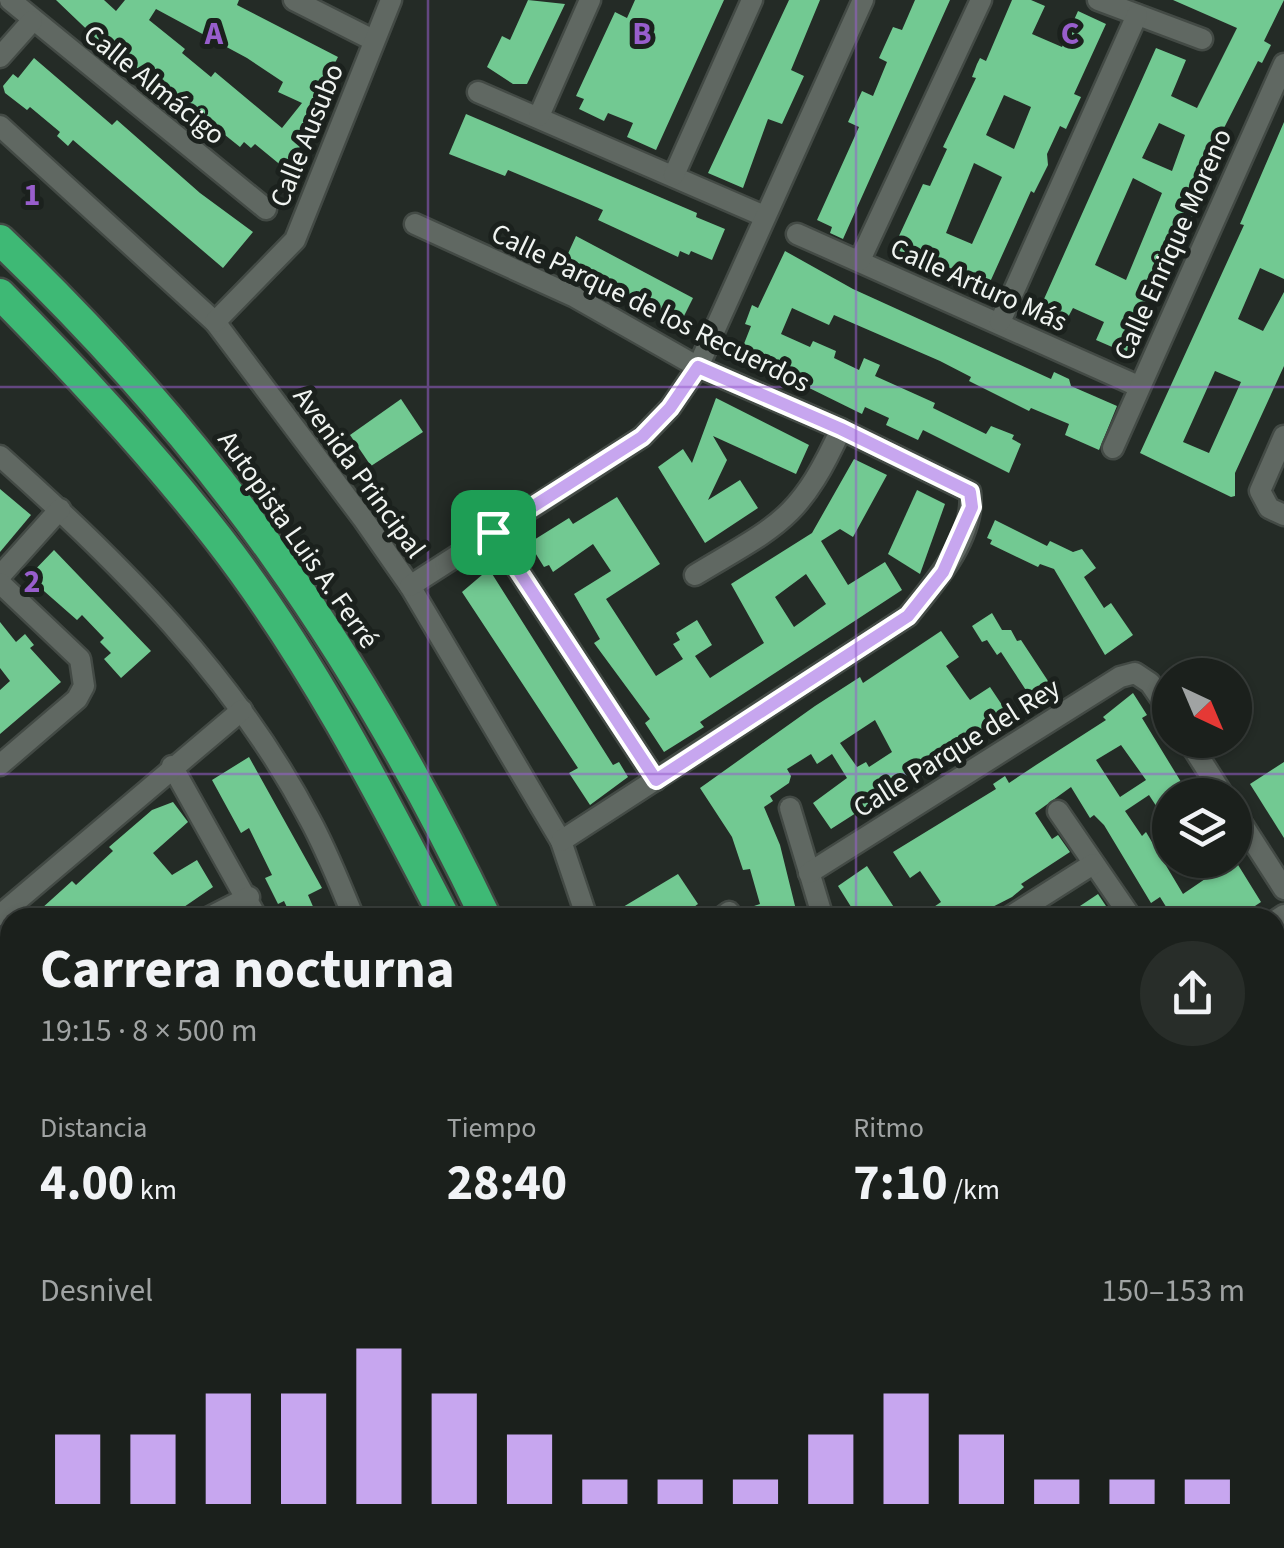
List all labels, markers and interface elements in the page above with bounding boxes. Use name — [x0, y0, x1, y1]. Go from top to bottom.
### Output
text: B — [632, 11, 652, 57]
text: C — [1061, 11, 1079, 57]
street label: Calle Almácigo — [78, 17, 232, 151]
street label: Calle Ausubo — [260, 58, 354, 213]
street label: Calle Enrique Moreno — [1104, 122, 1242, 367]
text: 1 — [24, 172, 40, 218]
street label: Calle Parque de los Recuerdos — [484, 213, 817, 403]
street label: Calle Arturo Más — [884, 228, 1073, 342]
street label: Avenida Principal — [283, 379, 435, 567]
street label: Autopista Luis A. Ferré — [208, 423, 388, 657]
pin — [451, 490, 536, 575]
icon: arrive — [466, 505, 521, 560]
text: 2 — [24, 559, 40, 605]
north arrow — [1152, 658, 1252, 758]
map controls — [1152, 658, 1252, 878]
street label: Calle Parque del Rey — [845, 668, 1068, 828]
button: layers — [1152, 778, 1252, 878]
text: Carrera nocturna — [40, 931, 455, 1009]
button: share — [1140, 941, 1245, 1046]
text: 19:15 · 8 × 500 m — [40, 1008, 258, 1054]
text: Distancia — [40, 1108, 147, 1148]
text: Tiempo — [447, 1108, 536, 1148]
text: Ritmo — [853, 1108, 924, 1148]
text: 4.00 — [40, 1148, 134, 1219]
text: 28:40 — [447, 1148, 567, 1219]
text: 7:10 — [853, 1148, 948, 1219]
text: km — [134, 1170, 177, 1210]
text: /km — [948, 1170, 1000, 1210]
text: Desnivel — [40, 1268, 153, 1314]
text: 150–153 m — [1101, 1268, 1245, 1314]

